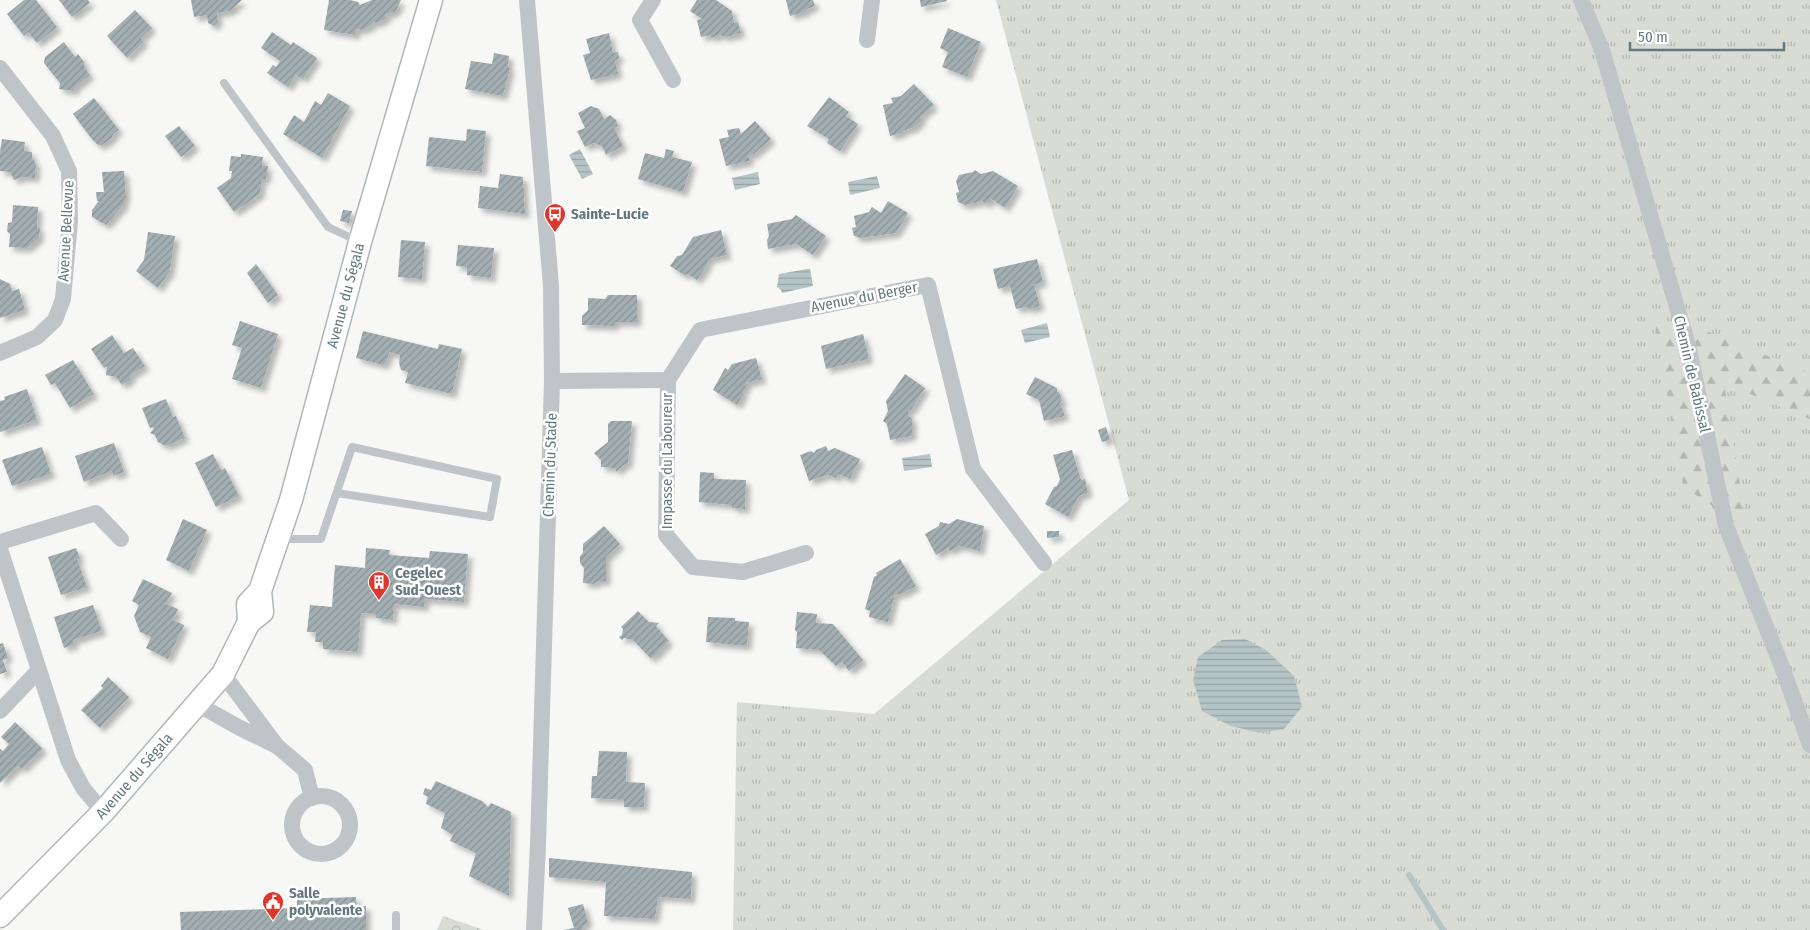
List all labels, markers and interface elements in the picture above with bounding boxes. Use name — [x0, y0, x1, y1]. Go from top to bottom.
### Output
scale bar — [1630, 20, 1784, 52]
text: 50 m — [1638, 28, 1668, 46]
street label: Avenue Bellevue — [54, 180, 78, 282]
bus stop icon: Sainte-Lucie — [543, 202, 567, 233]
place label: Sainte-Lucie — [571, 205, 649, 223]
street label: Avenue du Ségala — [323, 241, 368, 350]
street label: Avenue du Berger — [809, 278, 920, 316]
street label: Chemin de Babissal — [1670, 314, 1714, 434]
street label: Impasse du Laboureur — [658, 392, 676, 529]
street label: Chemin du Stade — [539, 413, 561, 517]
place label: Cegelec Sud-Ouest — [395, 564, 462, 599]
building icon: Cegelec Sud-Ouest — [367, 570, 391, 601]
street label: Avenue du Ségala — [92, 729, 177, 823]
place label: Salle polyvalente — [289, 884, 363, 919]
public building icon: Salle polyvalente — [261, 890, 285, 921]

